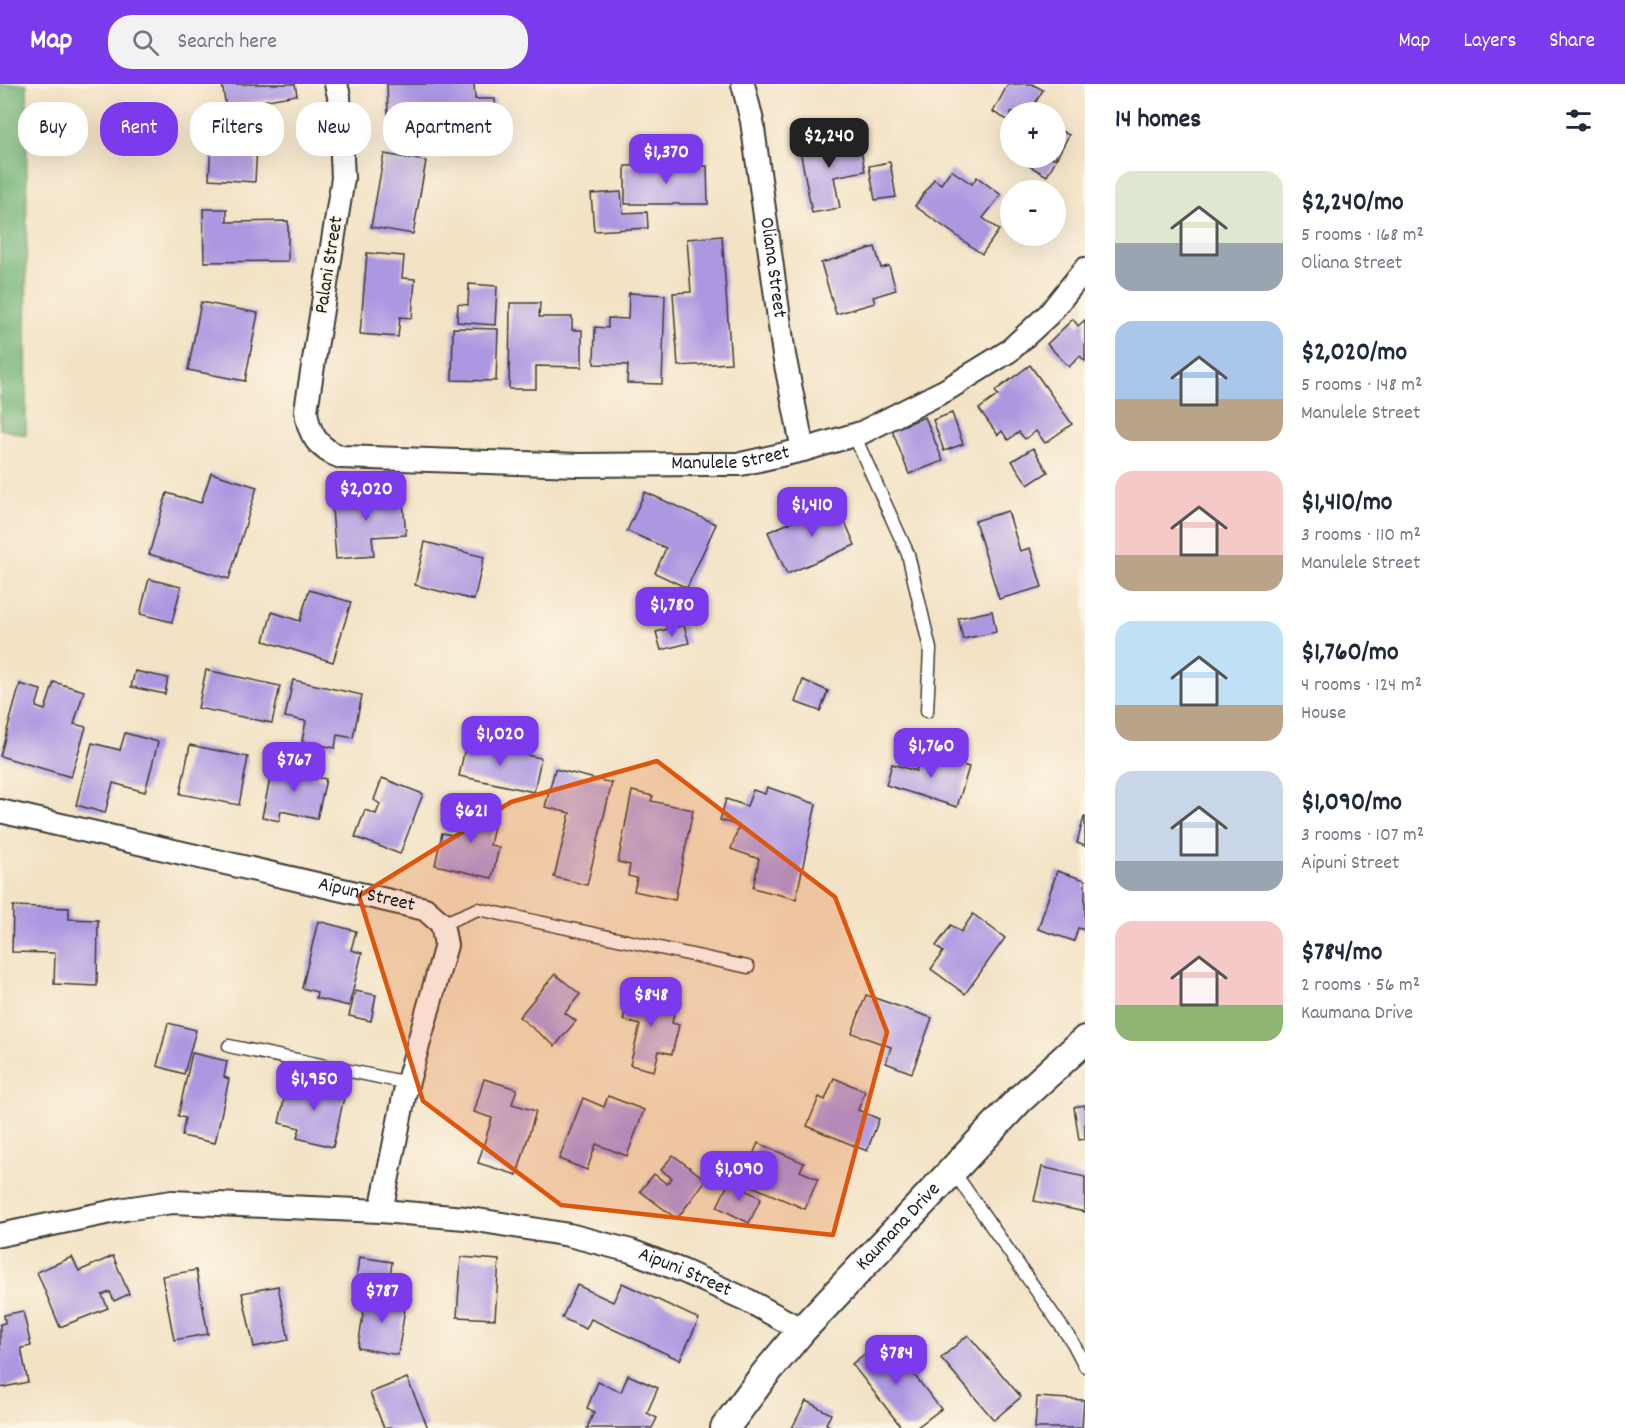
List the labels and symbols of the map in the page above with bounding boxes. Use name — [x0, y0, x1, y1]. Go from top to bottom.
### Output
pin: $2,240 — [780, 118, 878, 169]
pin: $1,370 — [617, 134, 715, 185]
street label: Palani Street — [308, 214, 352, 316]
street label: Oliana Street — [751, 216, 793, 320]
street label: Manulele Street — [671, 439, 792, 478]
pin: $2,020 — [317, 471, 415, 522]
pin: $1,410 — [763, 487, 861, 538]
pin: $1,780 — [623, 587, 721, 638]
pin: $1,020 — [451, 716, 549, 767]
pin: $1,760 — [882, 728, 980, 779]
pin: $767 — [258, 742, 330, 793]
pin: $621 — [435, 793, 507, 844]
street label: Aipuni Street — [315, 871, 418, 920]
pin: $848 — [615, 977, 687, 1028]
pin: $1,950 — [265, 1061, 363, 1112]
pin: $1,090 — [690, 1151, 788, 1202]
street label: Kaumana Drive — [850, 1177, 948, 1278]
street label: Aipuni Street — [634, 1241, 736, 1305]
pin: $787 — [346, 1273, 418, 1324]
pin: $784 — [860, 1335, 932, 1386]

